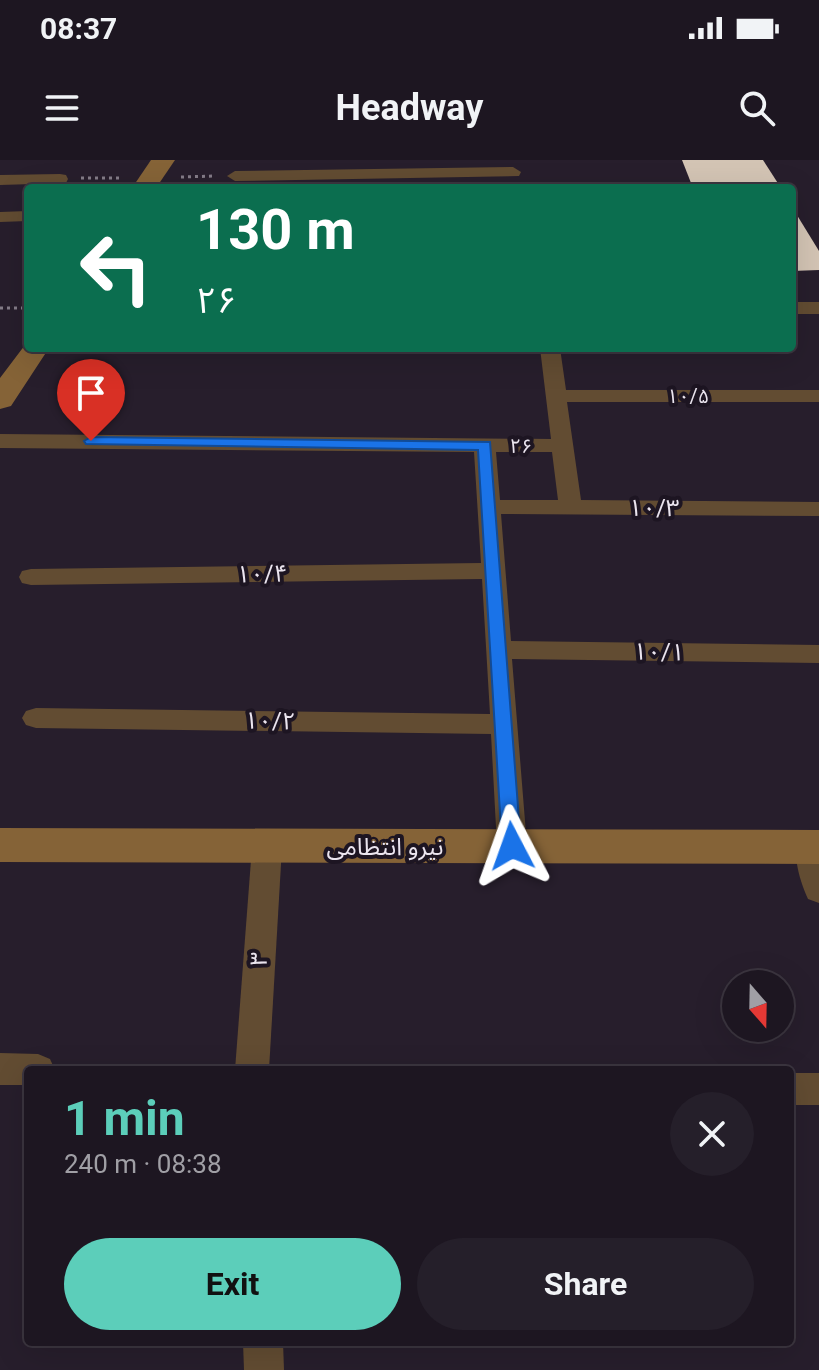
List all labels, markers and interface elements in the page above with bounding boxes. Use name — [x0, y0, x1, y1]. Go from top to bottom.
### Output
text: 08:37 — [40, 11, 117, 46]
icon: menu — [40, 86, 84, 130]
icon: search — [735, 86, 779, 130]
text: Headway — [336, 87, 483, 129]
text: 130 m — [196, 197, 355, 263]
icon: left — [64, 216, 168, 320]
text: ۲۶ — [196, 280, 237, 322]
pin — [57, 359, 125, 441]
icon: arrive — [69, 371, 113, 415]
street label: ۱۰/۵ — [667, 384, 709, 408]
street label: ۲۶ — [509, 434, 533, 458]
street label: ۱۰/۳ — [628, 494, 680, 522]
street label: ۱۰/۴ — [236, 560, 288, 588]
street label: ۱۰/۱ — [633, 638, 685, 666]
street label: ۱۰/۲ — [244, 707, 296, 735]
position arrow — [470, 804, 554, 888]
street label: نیرو انتظامی — [326, 833, 444, 861]
street label: ۳ — [245, 951, 273, 967]
north arrow — [722, 970, 794, 1042]
map controls — [722, 970, 794, 1042]
text: 1 min — [64, 1090, 185, 1147]
button: close — [670, 1092, 754, 1176]
text: 240 m · 08:38 — [64, 1149, 222, 1179]
button: Exit — [64, 1238, 401, 1330]
button: Share — [417, 1238, 754, 1330]

